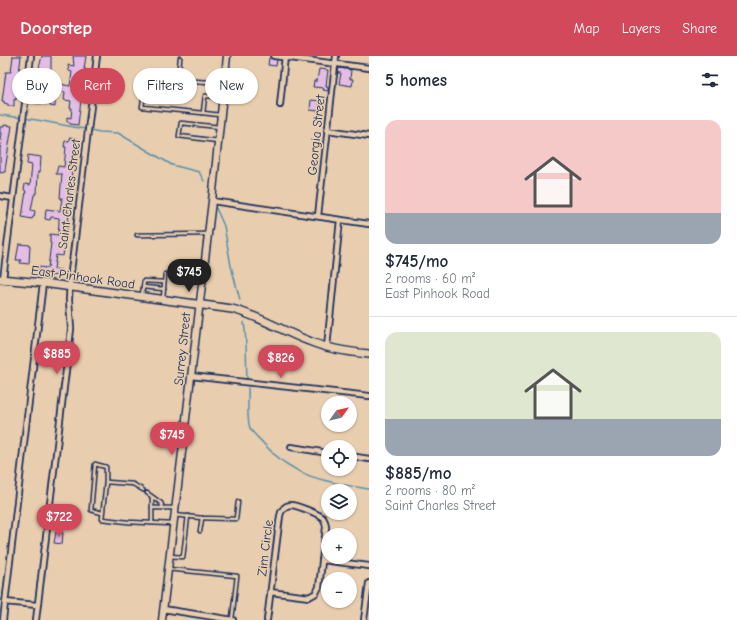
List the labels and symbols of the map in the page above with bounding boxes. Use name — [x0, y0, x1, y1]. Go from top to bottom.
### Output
street label: Georgia Street — [304, 93, 328, 176]
street label: Saint Charles Street — [55, 137, 83, 250]
pin: $745 — [165, 259, 213, 293]
street label: East Pinhook Road — [30, 262, 136, 292]
street label: Surrey Street — [171, 311, 193, 386]
pin: $885 — [33, 341, 81, 375]
pin: $826 — [257, 345, 305, 379]
north arrow — [321, 396, 357, 432]
pin: $745 — [148, 422, 196, 456]
pin: $722 — [35, 504, 83, 538]
street label: Zim Circle — [254, 518, 276, 577]

